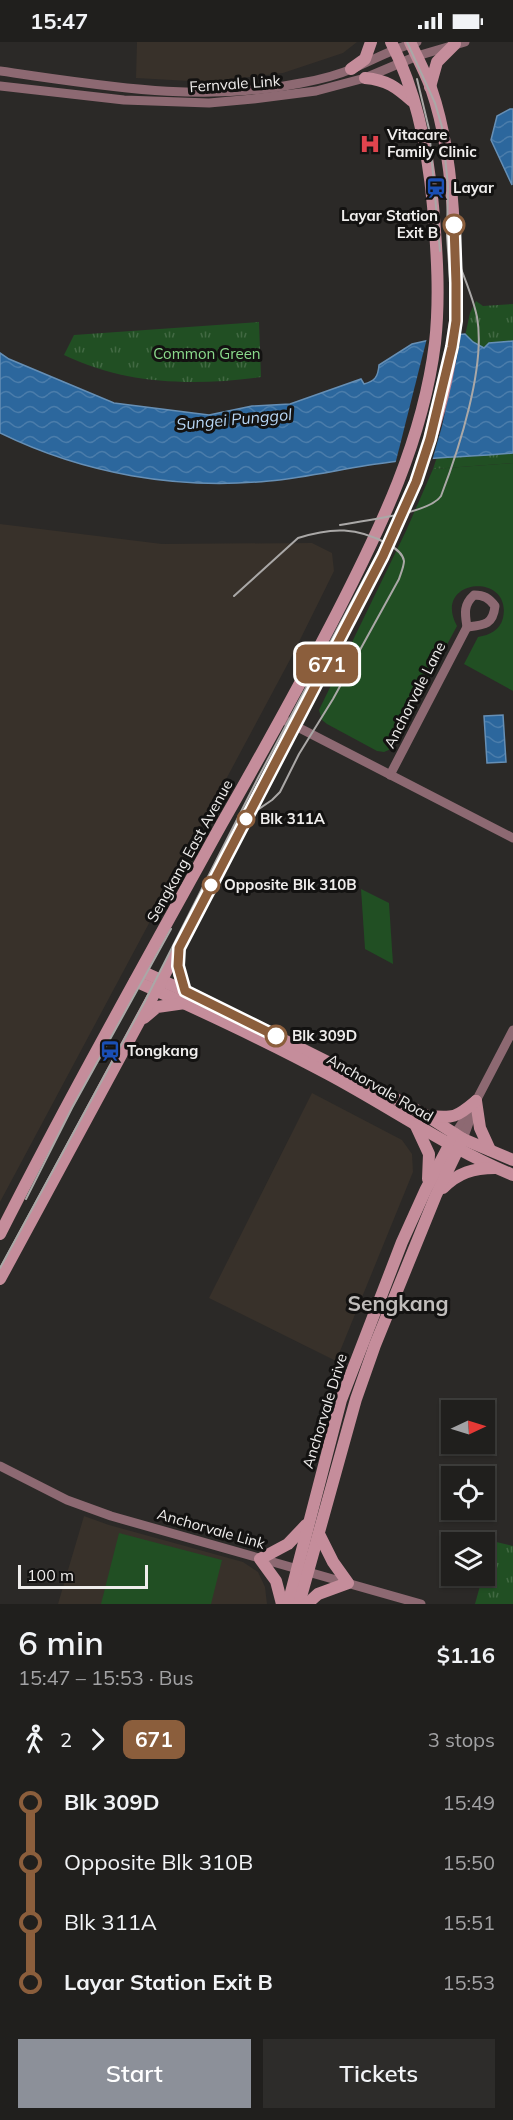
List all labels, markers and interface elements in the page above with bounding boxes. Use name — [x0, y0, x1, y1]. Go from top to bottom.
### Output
text: 15:47 — [30, 7, 88, 35]
street label: Fernvale Link — [189, 71, 281, 96]
place label: Vitacare Family Clinic — [386, 125, 477, 161]
hospital icon: Vitacare Family Clinic — [358, 132, 382, 156]
station icon: Layar — [424, 176, 448, 200]
place label: Layar — [453, 178, 494, 197]
place label: Layar Station Exit B — [341, 206, 438, 242]
marker: Layar Station Exit B — [443, 214, 465, 236]
park label: Common Green — [153, 344, 261, 363]
water label: Sungei Punggol — [175, 404, 293, 434]
street label: Anchorvale Lane — [380, 638, 450, 751]
line badge: 671 — [292, 644, 362, 684]
text: 671 — [308, 651, 346, 677]
street label: Sengkang East Avenue — [142, 776, 237, 925]
place label: Blk 311A — [260, 809, 326, 828]
marker: Blk 311A — [237, 810, 255, 828]
place label: Opposite Blk 310B — [224, 875, 357, 894]
marker: Opposite Blk 310B — [202, 876, 220, 894]
marker: Blk 309D — [265, 1025, 287, 1047]
place label: Blk 309D — [292, 1026, 357, 1045]
station icon: Tongkang — [98, 1039, 122, 1063]
place label: Tongkang — [127, 1041, 198, 1060]
street label: Anchorvale Road — [324, 1049, 437, 1126]
district label: Sengkang — [347, 1290, 449, 1316]
street label: Anchorvale Drive — [298, 1351, 351, 1471]
north arrow — [441, 1400, 495, 1454]
map controls — [441, 1400, 495, 1586]
button: locate — [441, 1466, 495, 1520]
street label: Anchorvale Link — [155, 1504, 267, 1553]
button: layers — [441, 1532, 495, 1586]
scale bar — [18, 1562, 148, 1590]
text: 100 m — [27, 1565, 74, 1585]
text: 6 min — [18, 1622, 104, 1663]
text: $1.16 — [437, 1641, 495, 1669]
text: 15:47 – 15:53 · Bus — [18, 1665, 194, 1690]
icon: walk — [18, 1723, 51, 1756]
icon: forward — [81, 1723, 114, 1756]
text: 671 — [135, 1726, 173, 1752]
text: 2 — [60, 1727, 72, 1752]
text: 3 stops — [428, 1727, 495, 1752]
text: Blk 309D — [64, 1788, 159, 1816]
text: 15:49 — [442, 1790, 495, 1815]
text: Opposite Blk 310B — [64, 1848, 253, 1876]
text: 15:50 — [442, 1850, 495, 1875]
text: Blk 311A — [64, 1908, 157, 1936]
text: 15:51 — [442, 1910, 495, 1935]
text: Layar Station Exit B — [64, 1968, 273, 1996]
text: 15:53 — [442, 1970, 495, 1995]
button: Start — [18, 2039, 251, 2108]
button: Tickets — [263, 2039, 495, 2108]

